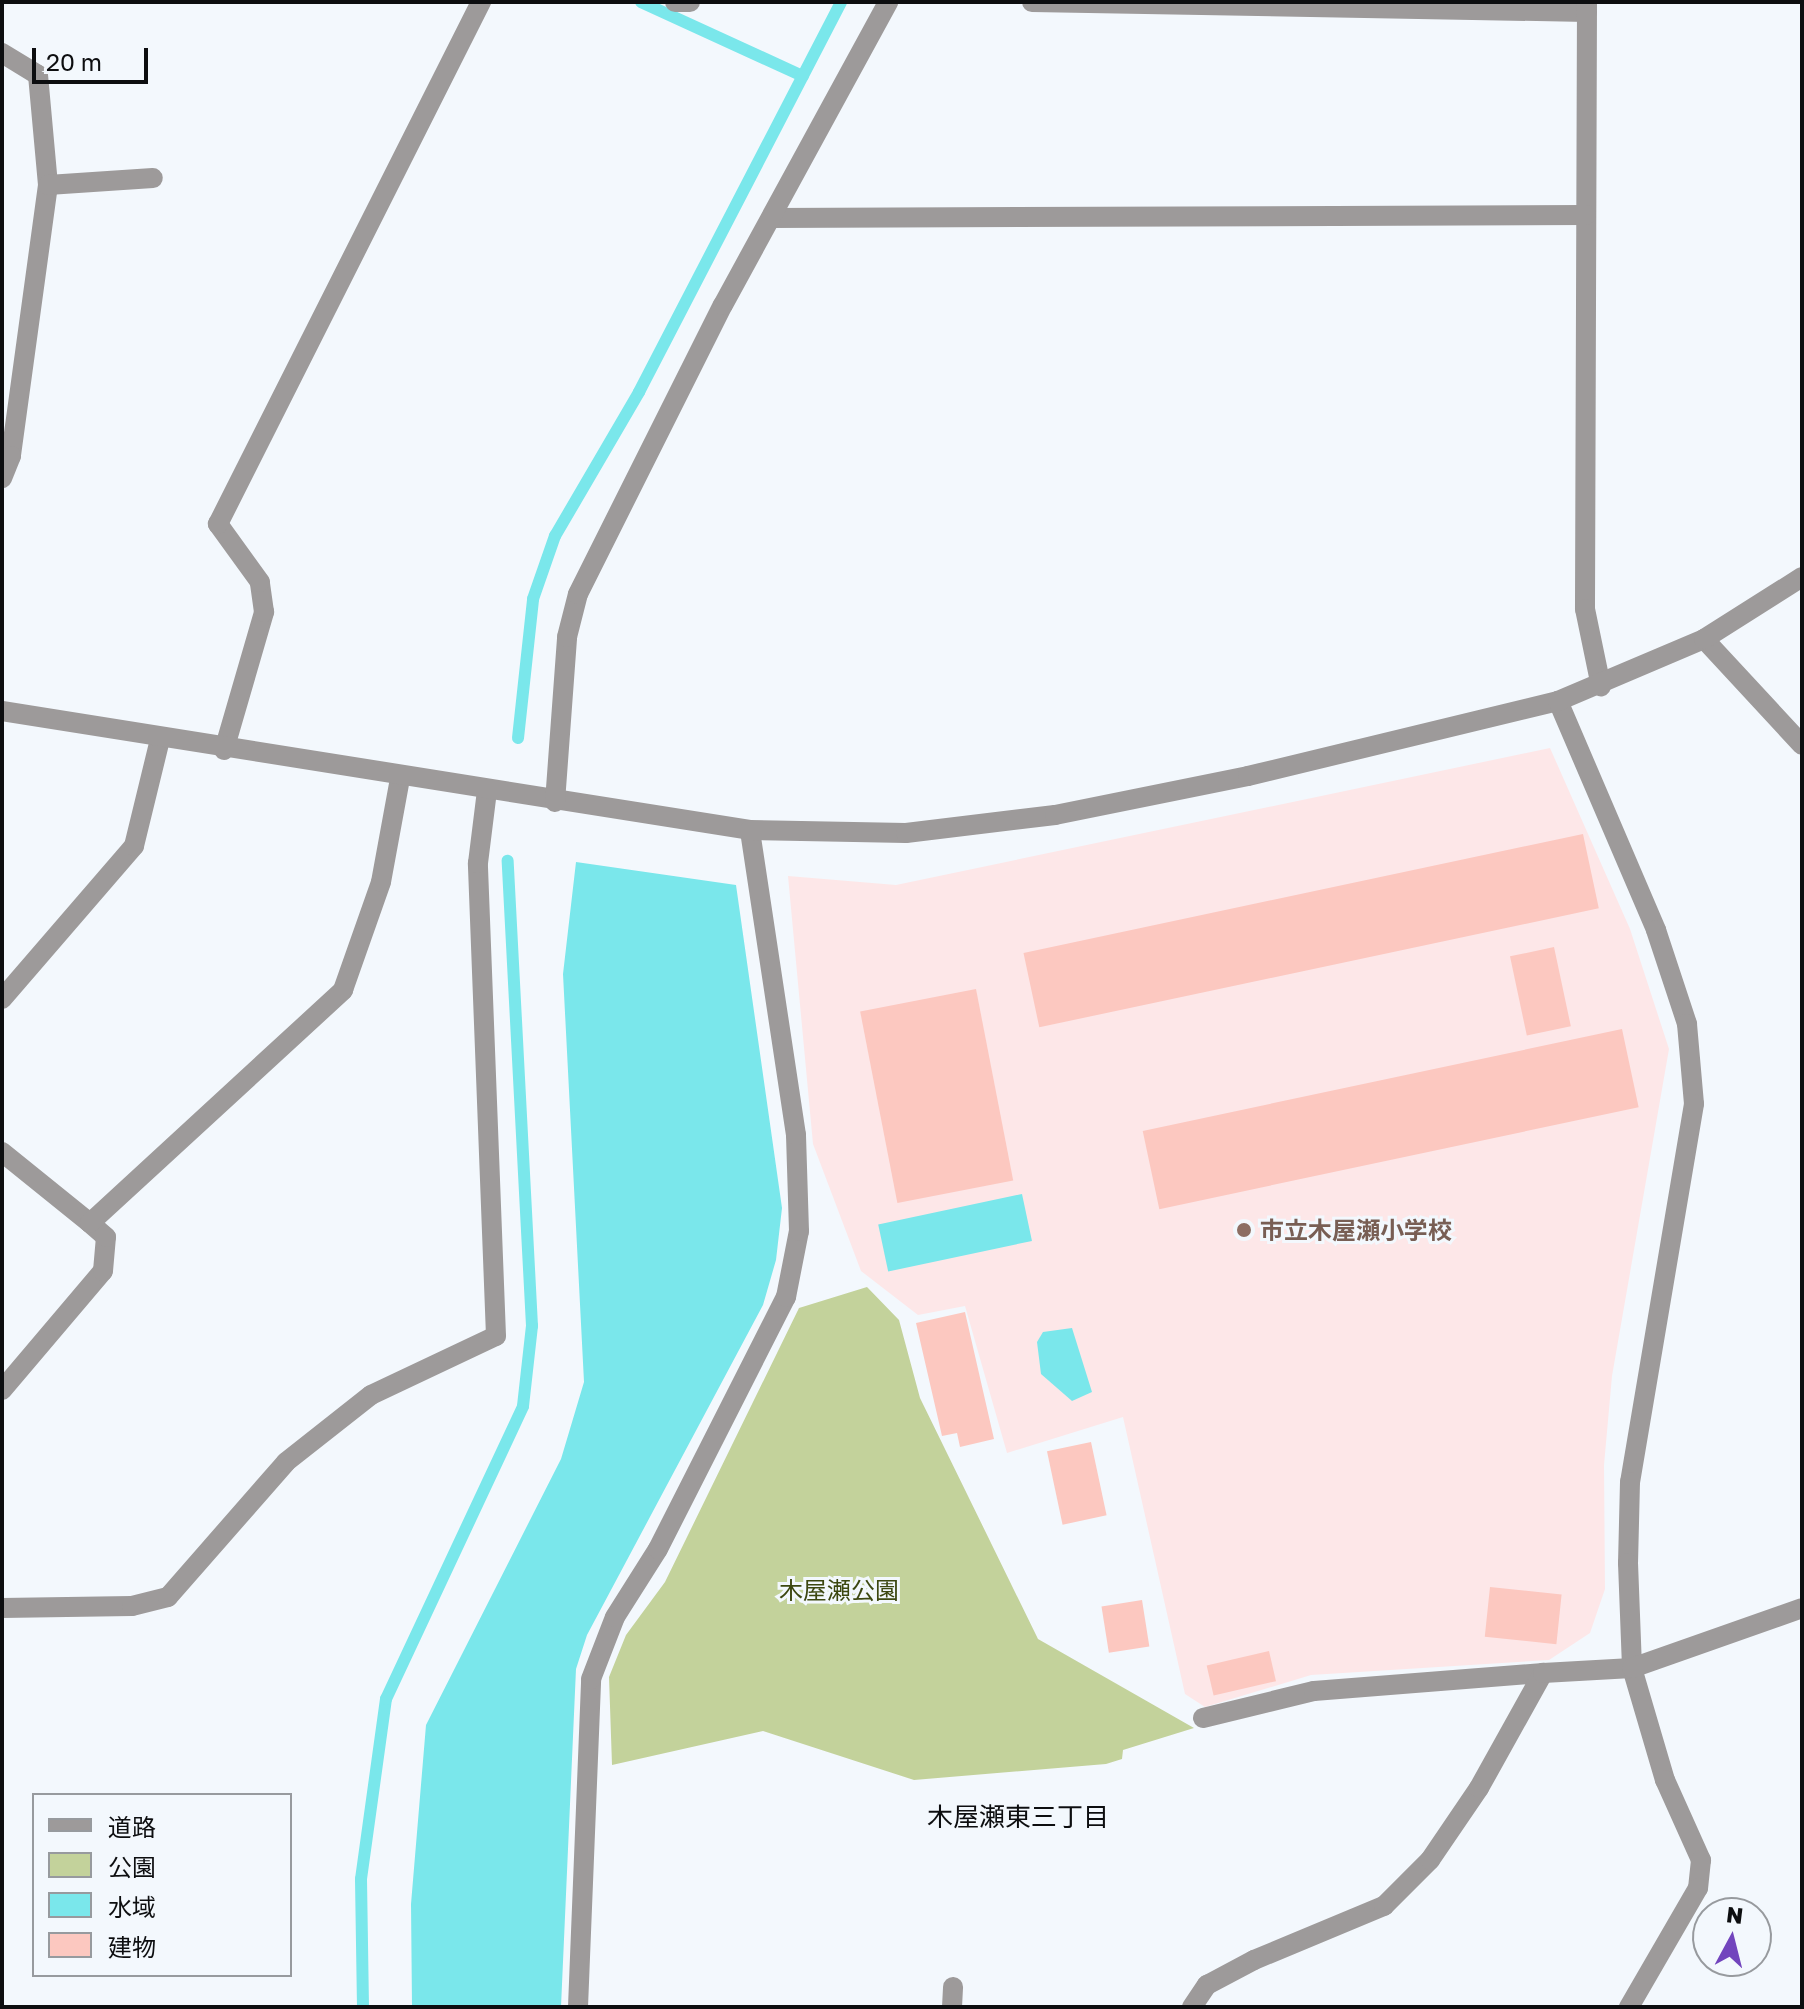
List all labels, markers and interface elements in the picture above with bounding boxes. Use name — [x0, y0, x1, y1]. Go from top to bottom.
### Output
scale bar — [36, 32, 152, 82]
text: 20 m — [46, 47, 102, 76]
place label: 市立木屋瀬小学校 — [1260, 1216, 1452, 1244]
marker: 市立木屋瀬小学校 — [1235, 1221, 1253, 1239]
park label: 木屋瀬公園 — [779, 1576, 899, 1604]
legend — [32, 1793, 292, 1977]
district label: 木屋瀬東三丁目 — [927, 1801, 1109, 1833]
text: 道路 — [108, 1812, 156, 1841]
text: 公園 — [108, 1852, 156, 1881]
text: 水域 — [108, 1892, 156, 1921]
north arrow — [1692, 1897, 1772, 1977]
text: N — [1725, 1900, 1745, 1929]
text: 建物 — [108, 1932, 156, 1961]

